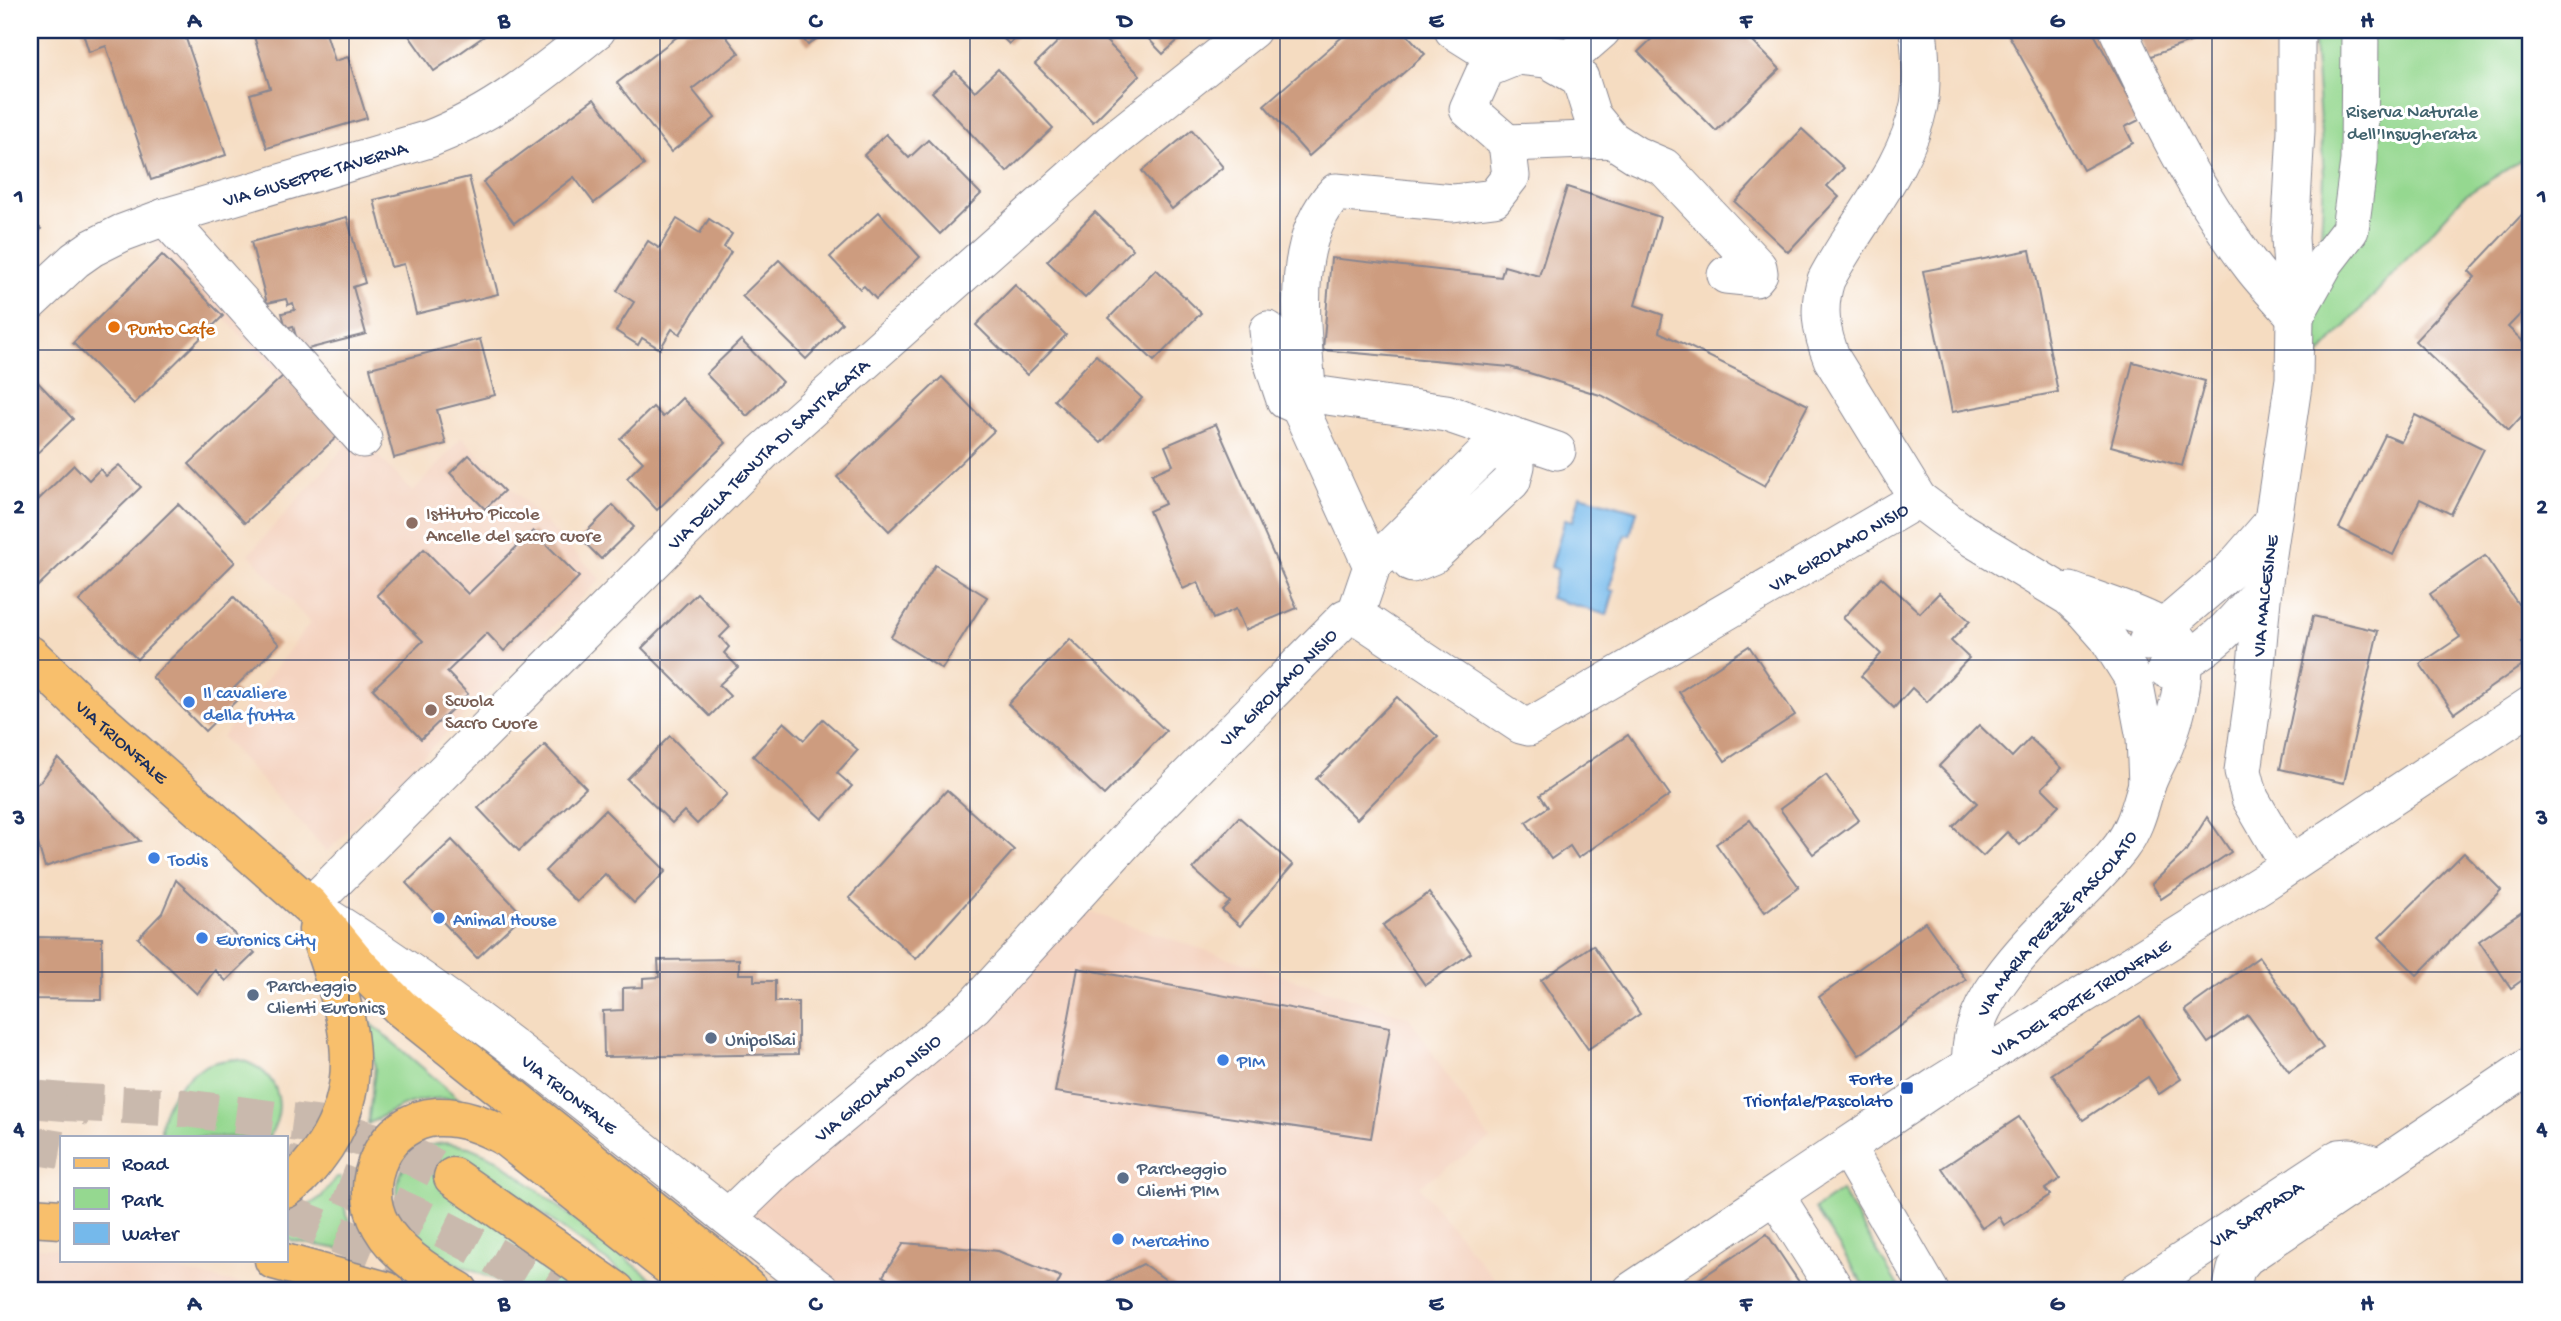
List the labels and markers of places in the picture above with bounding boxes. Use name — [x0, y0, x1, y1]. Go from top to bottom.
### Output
marker: Punto Cafe — [106, 319, 122, 335]
place label: Punto Cafe — [127, 319, 215, 342]
place label: Istituto Piccole Ancelle del sacro cuore — [426, 504, 602, 549]
marker: Istituto Piccole Ancelle del sacro cuore — [404, 515, 420, 531]
place label: Il cavaliere della frutta — [203, 683, 296, 728]
place label: Scuola Sacro Cuore — [445, 691, 538, 736]
marker: Il cavaliere della frutta — [181, 694, 197, 710]
marker: Scuola Sacro Cuore — [423, 702, 439, 718]
marker: Todis — [146, 850, 162, 866]
place label: Todis — [167, 850, 208, 873]
marker: Animal House — [431, 910, 447, 926]
place label: Animal House — [453, 910, 557, 933]
marker: Euronics City — [194, 930, 210, 946]
place label: Euronics City — [216, 930, 317, 953]
place label: Parcheggio Clienti Euronics — [266, 976, 386, 1021]
marker: Parcheggio Clienti Euronics — [245, 987, 261, 1003]
marker: UnipolSai — [703, 1030, 719, 1046]
place label: UnipolSai — [725, 1030, 796, 1053]
marker: PIM — [1215, 1052, 1231, 1068]
place label: PIM — [1236, 1052, 1266, 1075]
place label: Forte Trionfale/Pascolato — [1743, 1069, 1893, 1114]
marker: Forte Trionfale/Pascolato — [1899, 1080, 1915, 1096]
place label: Parcheggio Clienti PIM — [1136, 1159, 1227, 1204]
marker: Parcheggio Clienti PIM — [1115, 1170, 1131, 1186]
marker: Mercatino — [1110, 1231, 1126, 1247]
place label: Mercatino — [1132, 1231, 1210, 1254]

